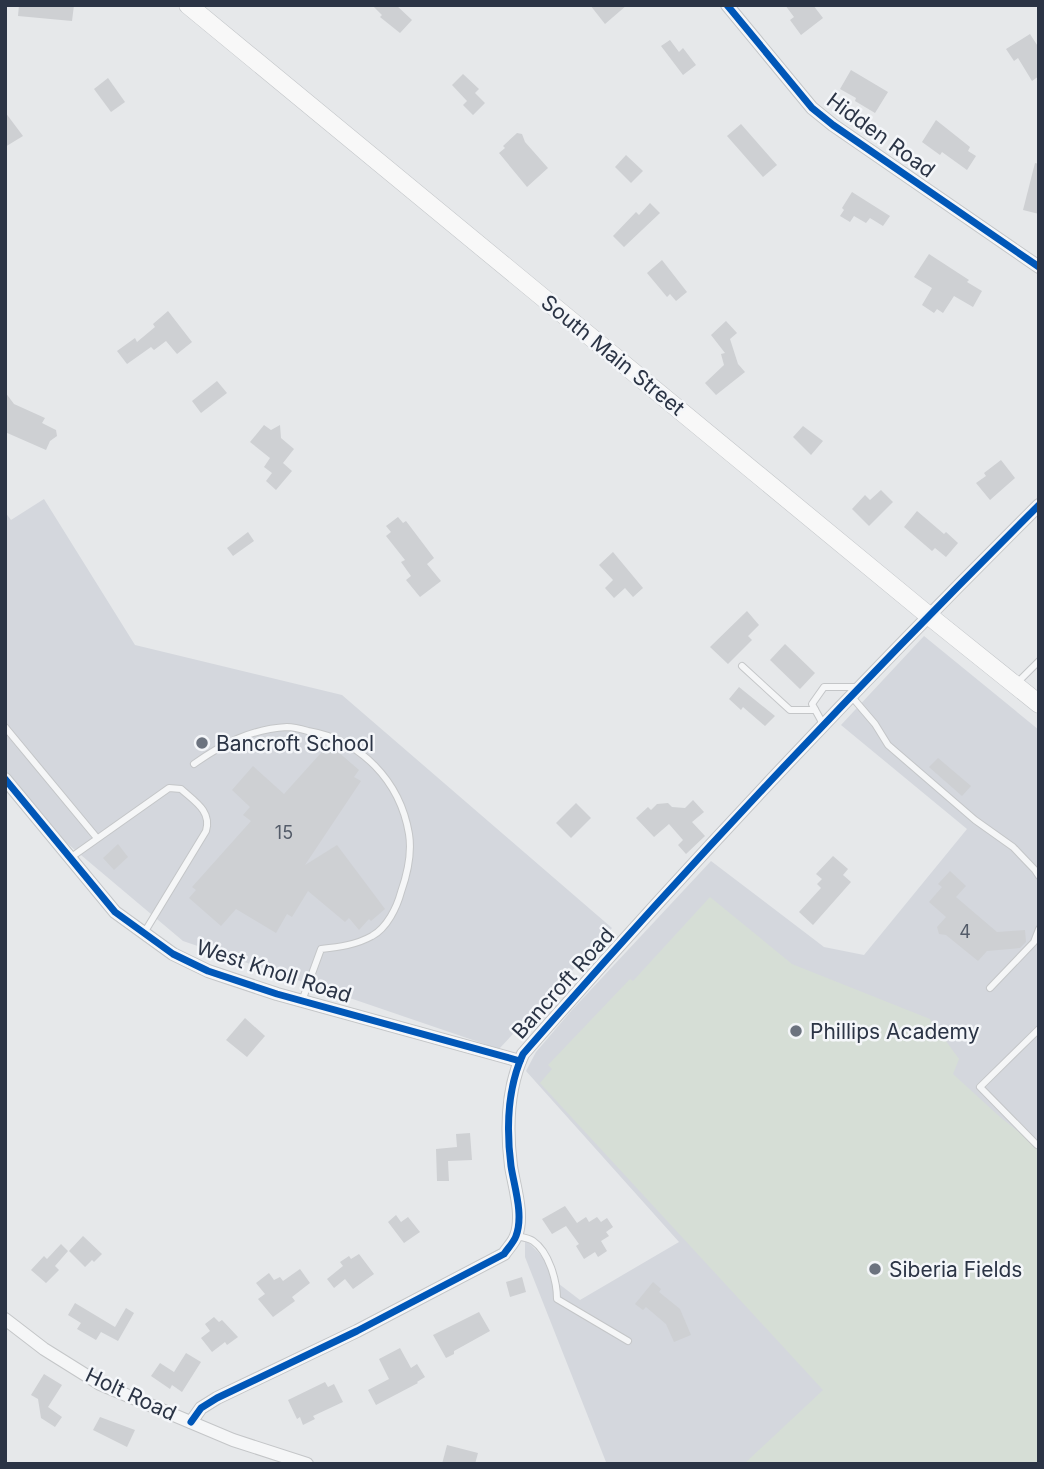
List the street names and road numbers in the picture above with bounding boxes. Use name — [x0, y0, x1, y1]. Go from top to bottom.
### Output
street label: Hidden Road — [822, 87, 940, 183]
street label: South Main Street — [536, 290, 690, 421]
street label: Bancroft Road — [507, 922, 619, 1044]
street label: West Knoll Road — [193, 934, 355, 1008]
street label: Holt Road — [82, 1362, 180, 1426]

